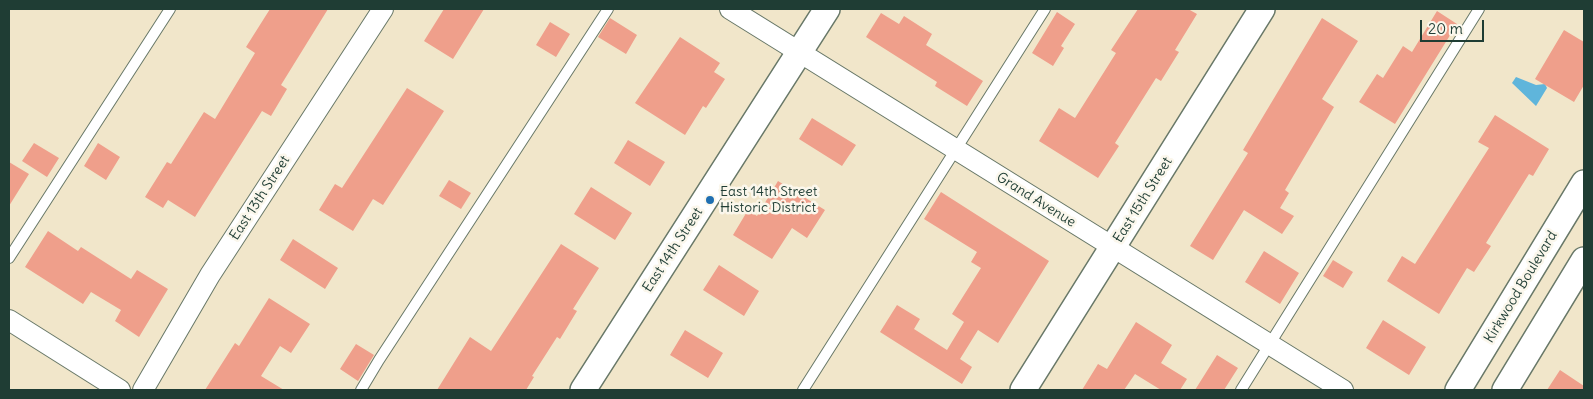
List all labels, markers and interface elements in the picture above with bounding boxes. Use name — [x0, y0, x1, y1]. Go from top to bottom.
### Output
scale bar — [1423, 10, 1487, 42]
text: 20 m — [1428, 19, 1463, 38]
street label: East 13th Street — [226, 153, 294, 243]
street label: East 15th Street — [1110, 154, 1176, 246]
street label: Grand Avenue — [993, 169, 1079, 231]
place label: East 14th Street Historic District — [720, 184, 818, 216]
marker: East 14th Street Historic District — [704, 194, 716, 206]
street label: East 14th Street — [639, 205, 707, 295]
street label: Kirkwood Boulevard — [1481, 228, 1561, 346]

